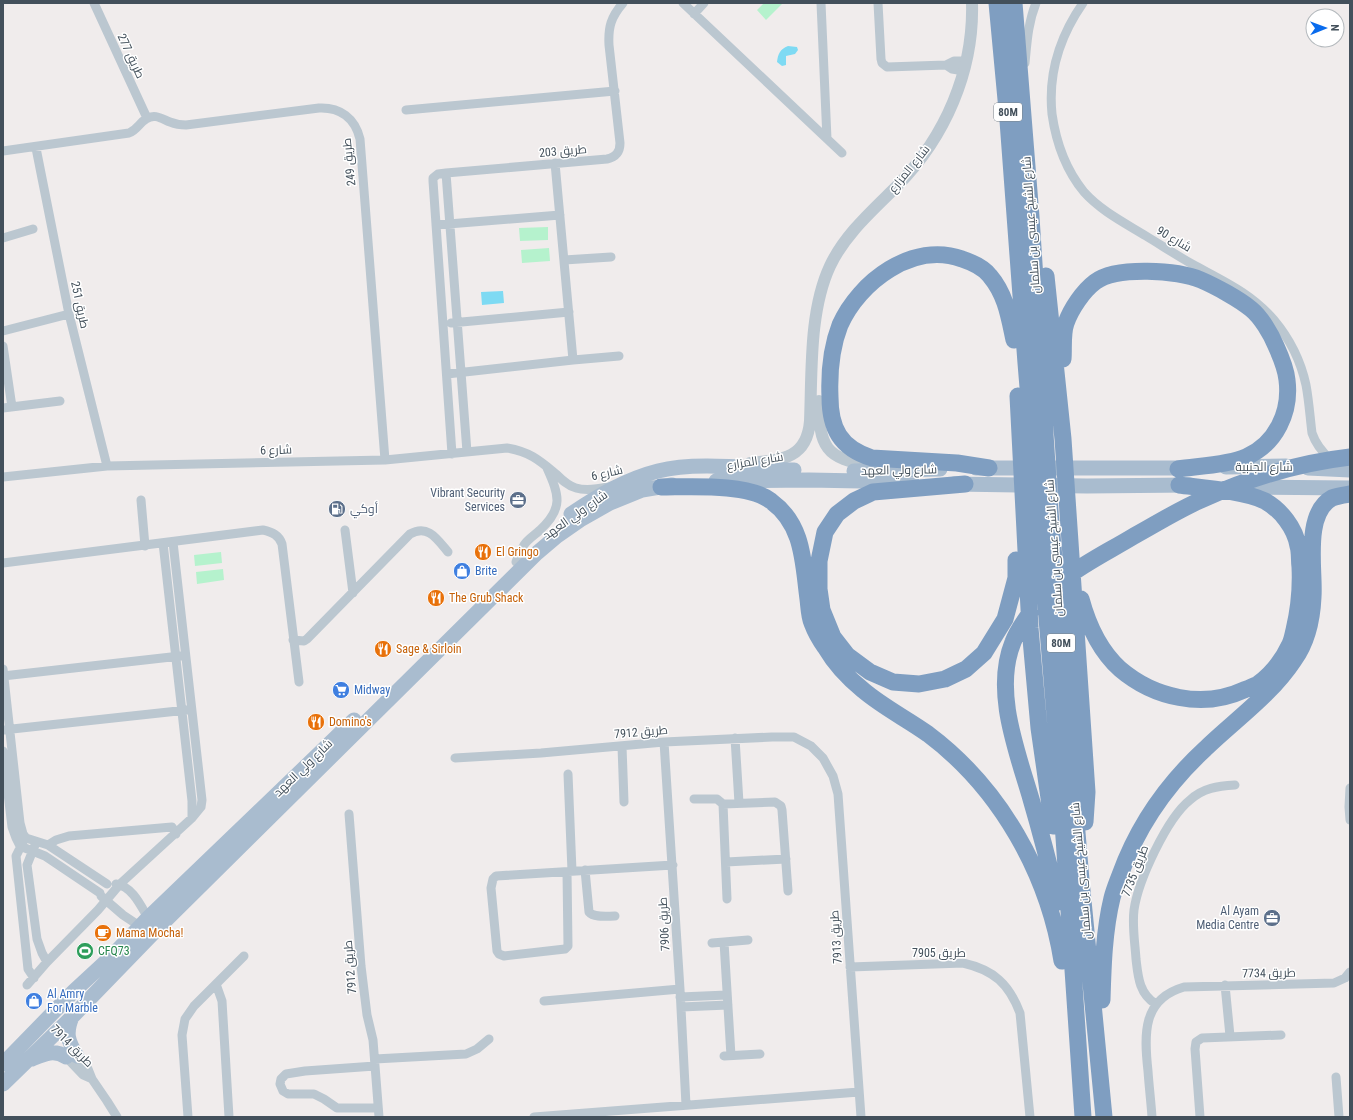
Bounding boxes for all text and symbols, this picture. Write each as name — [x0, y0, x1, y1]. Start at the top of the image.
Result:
north arrow — [1305, 8, 1345, 48]
text: N — [1328, 24, 1341, 32]
street label: طريق 277 — [115, 31, 148, 81]
road number: 80M — [994, 103, 1022, 121]
street label: طريق 249 — [340, 137, 358, 187]
street label: طريق 203 — [538, 142, 588, 160]
street label: شارع المزارع — [886, 142, 933, 196]
street label: شارع الشيخ عيسى بن سلمان — [1019, 156, 1044, 294]
street label: شارع 90 — [1154, 223, 1194, 256]
street label: طريق 251 — [68, 280, 92, 330]
street label: شارع 6 — [260, 442, 292, 459]
street label: شارع المزارع — [726, 450, 785, 473]
street label: شارع الجنبية — [1235, 460, 1293, 475]
street label: شارع ولي العهد — [861, 462, 937, 481]
street label: شارع 6 — [590, 463, 624, 484]
street label: شارع الشيخ عيسى بن سلمان — [1042, 479, 1067, 617]
place label: Vibrant Security Services — [430, 486, 505, 514]
street label: شارع ولي العهد — [540, 487, 612, 545]
office icon: Vibrant Security Services — [508, 490, 528, 510]
fuel station icon: أوكي — [327, 499, 347, 519]
place label: أوكي — [350, 501, 378, 519]
restaurant icon: El Gringo — [473, 542, 493, 562]
place label: El Gringo — [496, 545, 539, 559]
shop icon: Brite — [452, 561, 472, 581]
place label: Brite — [475, 564, 498, 578]
restaurant icon: The Grub Shack — [426, 588, 446, 608]
place label: The Grub Shack — [449, 591, 524, 605]
road number: 80M — [1047, 634, 1075, 652]
restaurant icon: Sage & Sirloin — [373, 639, 393, 659]
place label: Sage & Sirloin — [396, 642, 462, 656]
supermarket icon: Midway — [331, 680, 351, 700]
place label: Midway — [354, 683, 390, 697]
restaurant icon: Domino's — [306, 712, 326, 732]
place label: Domino's — [329, 715, 372, 729]
street label: طريق 7912 — [614, 723, 669, 741]
street label: شارع ولي العهد — [271, 737, 337, 802]
street label: شارع الشيخ عيسى بن سلمان — [1068, 802, 1095, 940]
street label: طريق 7735 — [1119, 843, 1151, 899]
street label: طريق 7906 — [656, 897, 672, 951]
place label: Al Ayam Media Centre — [1196, 904, 1259, 932]
office icon: Al Ayam Media Centre — [1262, 908, 1282, 928]
street label: طريق 7913 — [827, 910, 845, 964]
cafe icon: Mama Mocha! — [93, 923, 113, 943]
place label: Mama Mocha! — [116, 926, 184, 940]
street label: طريق 7912 — [341, 939, 359, 994]
sports icon: CFQ73 — [75, 941, 95, 961]
place label: CFQ73 — [98, 944, 130, 958]
street label: طريق 7905 — [912, 946, 966, 960]
street label: طريق 7734 — [1242, 966, 1296, 980]
place label: Al Amry For Marble — [47, 987, 98, 1015]
shop icon: Al Amry For Marble — [24, 991, 44, 1011]
street label: طريق 7914 — [48, 1022, 96, 1070]

